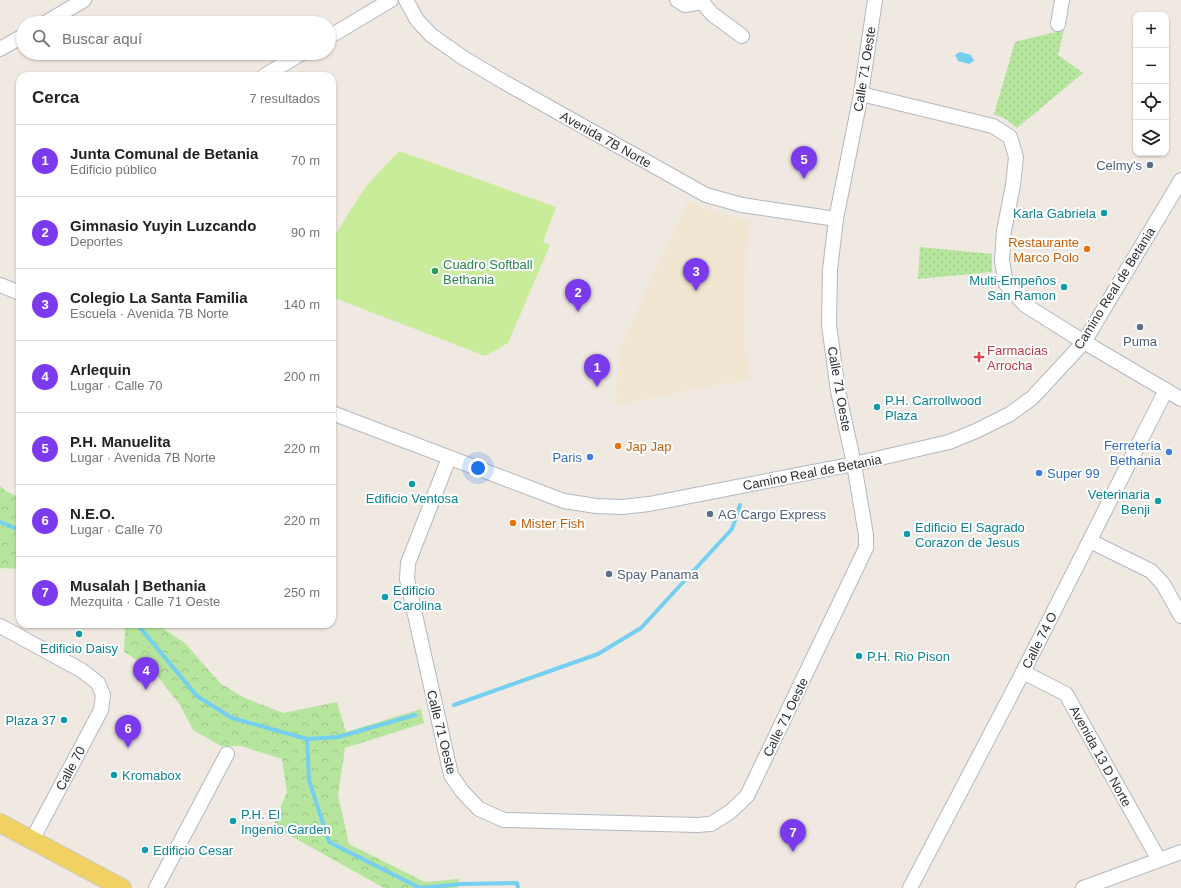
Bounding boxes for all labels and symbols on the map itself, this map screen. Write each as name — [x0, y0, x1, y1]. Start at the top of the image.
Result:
street label: Calle 71 Oeste — [850, 25, 879, 113]
street label: Avenida 7B Norte — [558, 108, 654, 171]
pin: 5 — [791, 146, 817, 179]
place label: Celmy's — [1096, 158, 1142, 173]
marker: Celmy's — [1145, 160, 1155, 170]
place label: Karla Gabriela — [1013, 206, 1097, 221]
marker: Karla Gabriela — [1099, 208, 1109, 218]
street label: Camino Real de Betania — [1071, 224, 1159, 352]
place label: Restaurante Marco Polo — [1008, 235, 1079, 265]
marker: Restaurante Marco Polo — [1082, 244, 1092, 254]
place label: Cuadro Softball Bethania — [443, 257, 533, 287]
pin: 3 — [683, 258, 709, 291]
marker: Cuadro Softball Bethania — [430, 266, 440, 276]
place label: Multi-Empeños San Ramon — [969, 273, 1056, 303]
pin: 2 — [565, 279, 591, 312]
marker: Multi-Empeños San Ramon — [1059, 282, 1069, 292]
marker: Puma — [1135, 322, 1145, 332]
place label: Puma — [1123, 334, 1158, 349]
place label: Farmacias Arrocha — [987, 343, 1048, 373]
street label: Calle 71 Oeste — [825, 345, 854, 433]
marker: Farmacias Arrocha — [974, 352, 984, 362]
pin: 1 — [584, 354, 610, 387]
place label: P.H. Carrollwood Plaza — [885, 393, 982, 423]
marker: P.H. Carrollwood Plaza — [872, 402, 882, 412]
place label: Ferretería Bethania — [1104, 438, 1162, 468]
place label: Jap Jap — [626, 439, 672, 454]
marker: Jap Jap — [613, 441, 623, 451]
marker: Ferretería Bethania — [1164, 447, 1174, 457]
place label: Paris — [552, 450, 582, 465]
marker: Paris — [585, 452, 595, 462]
street label: Camino Real de Betania — [741, 452, 883, 493]
your location — [468, 458, 488, 478]
place label: Super 99 — [1047, 466, 1100, 481]
marker: Super 99 — [1034, 468, 1044, 478]
marker: Edificio Ventosa — [407, 479, 417, 489]
place label: Veterinaria Benji — [1088, 487, 1151, 517]
place label: Edificio Ventosa — [366, 491, 459, 506]
marker: Veterinaria Benji — [1153, 496, 1163, 506]
place label: AG Cargo Express — [718, 507, 827, 522]
marker: AG Cargo Express — [705, 509, 715, 519]
place label: Mister Fish — [521, 516, 585, 531]
marker: Mister Fish — [508, 518, 518, 528]
place label: Edificio El Sagrado Corazon de Jesus — [915, 520, 1025, 550]
marker: Edificio El Sagrado Corazon de Jesus — [902, 529, 912, 539]
place label: Spay Panama — [617, 567, 699, 582]
marker: Spay Panama — [604, 569, 614, 579]
place label: Edificio Carolina — [393, 583, 442, 613]
marker: Edificio Carolina — [380, 592, 390, 602]
street label: Calle 74 O — [1019, 609, 1060, 671]
marker: Edificio Daisy — [74, 629, 84, 639]
place label: Edificio Daisy — [40, 641, 119, 656]
place label: P.H. Rio Pison — [867, 649, 950, 664]
marker: P.H. Rio Pison — [854, 651, 864, 661]
pin: 4 — [133, 657, 159, 690]
street label: Calle 71 Oeste — [760, 675, 811, 759]
street label: Calle 71 Oeste — [424, 689, 459, 776]
street label: Avenida 13 D Norte — [1067, 703, 1135, 809]
place label: Plaza 37 — [5, 713, 56, 728]
marker: Plaza 37 — [59, 715, 69, 725]
pin: 6 — [115, 715, 141, 748]
street label: Calle 70 — [53, 744, 88, 793]
place label: Kromabox — [122, 768, 182, 783]
marker: Kromabox — [109, 770, 119, 780]
place label: P.H. El Ingenio Garden — [241, 807, 331, 837]
marker: P.H. El Ingenio Garden — [228, 816, 238, 826]
pin: 7 — [780, 819, 806, 852]
place label: Edificio Cesar — [153, 843, 234, 858]
marker: Edificio Cesar — [140, 845, 150, 855]

